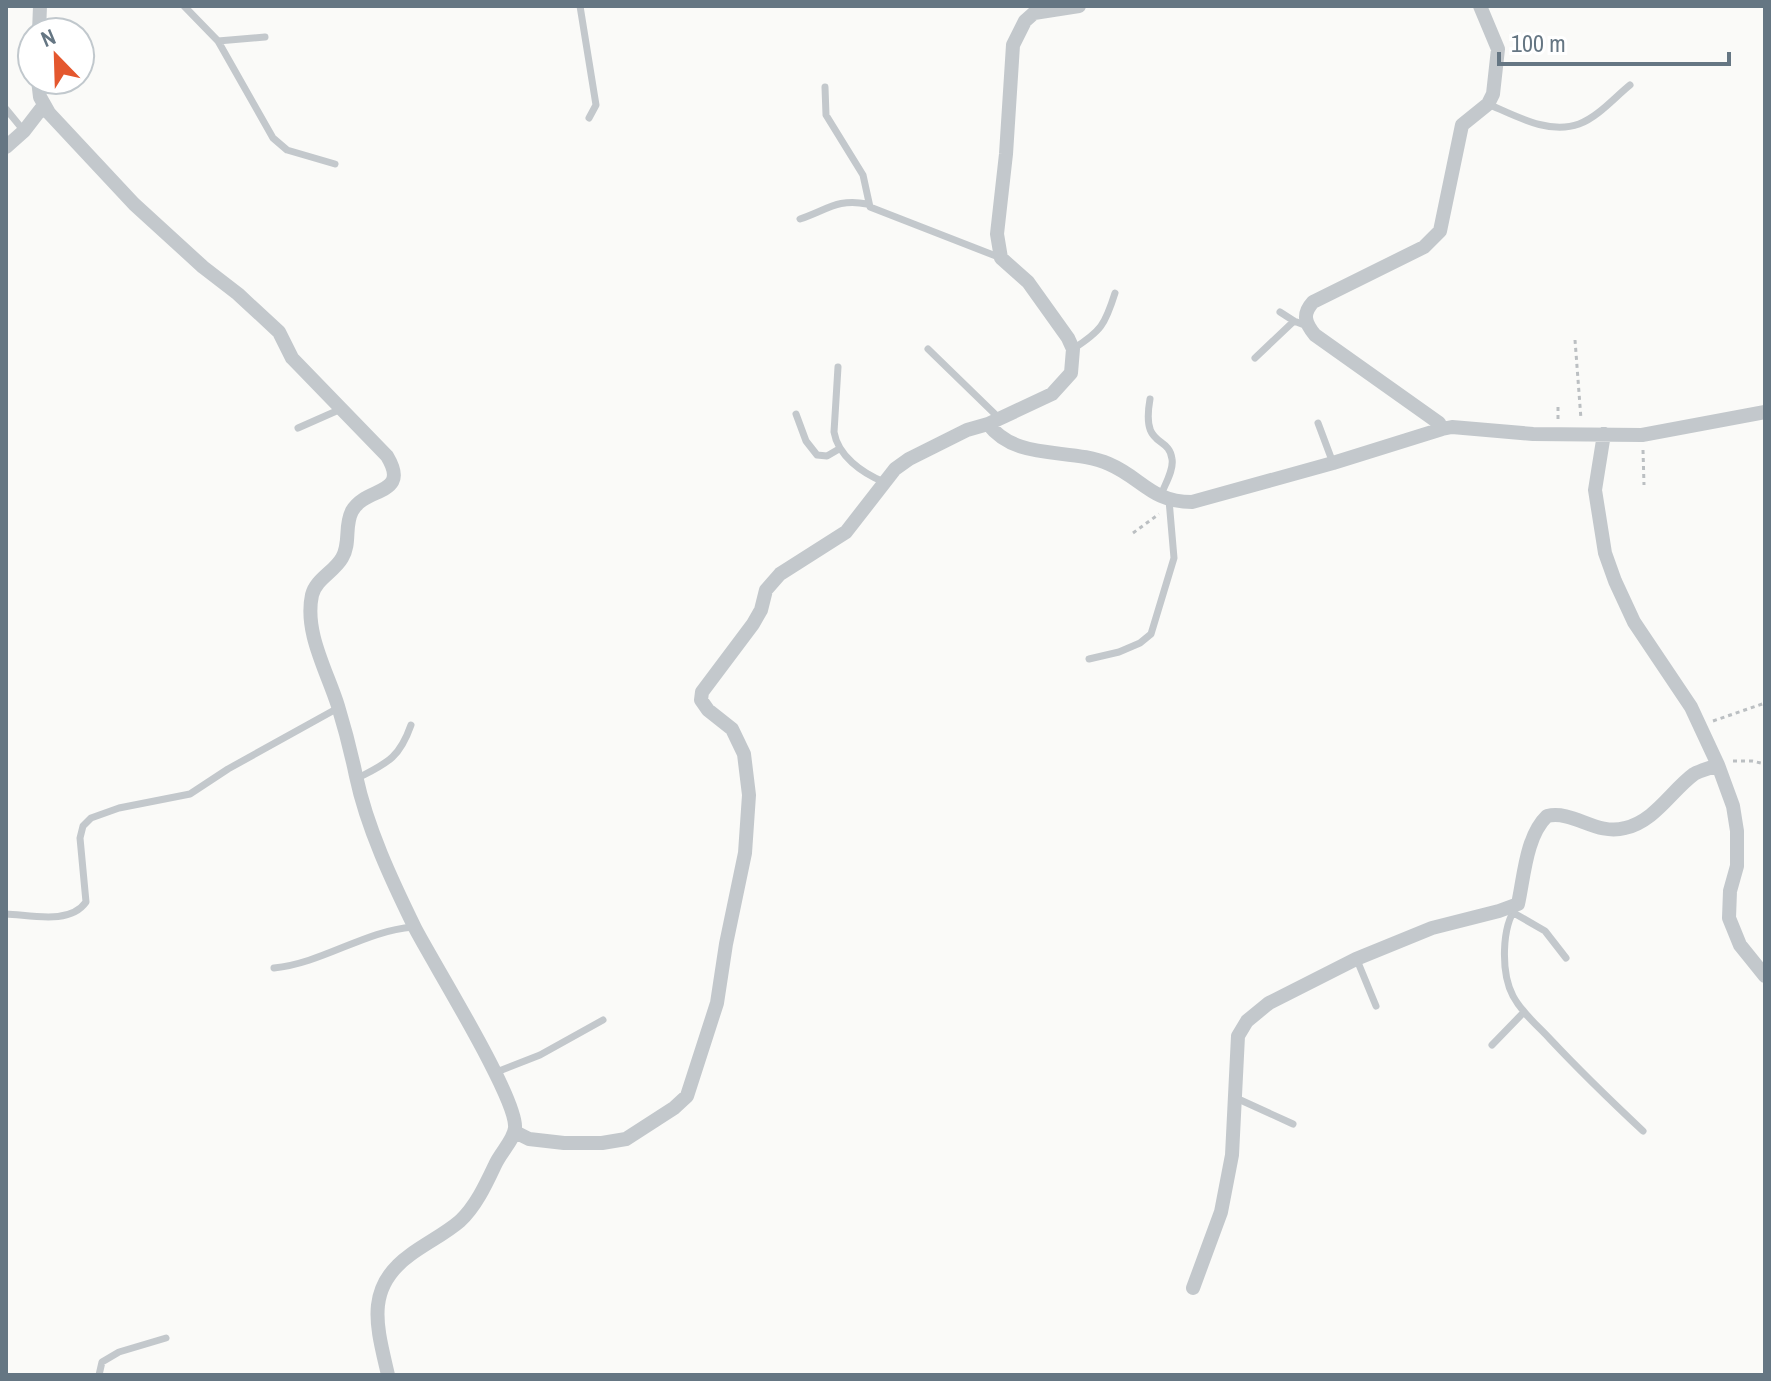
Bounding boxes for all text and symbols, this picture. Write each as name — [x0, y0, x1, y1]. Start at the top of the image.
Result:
north arrow — [16, 16, 96, 96]
scale bar — [1499, 16, 1729, 66]
text: N — [36, 21, 60, 54]
text: 100 m — [1511, 27, 1566, 59]

